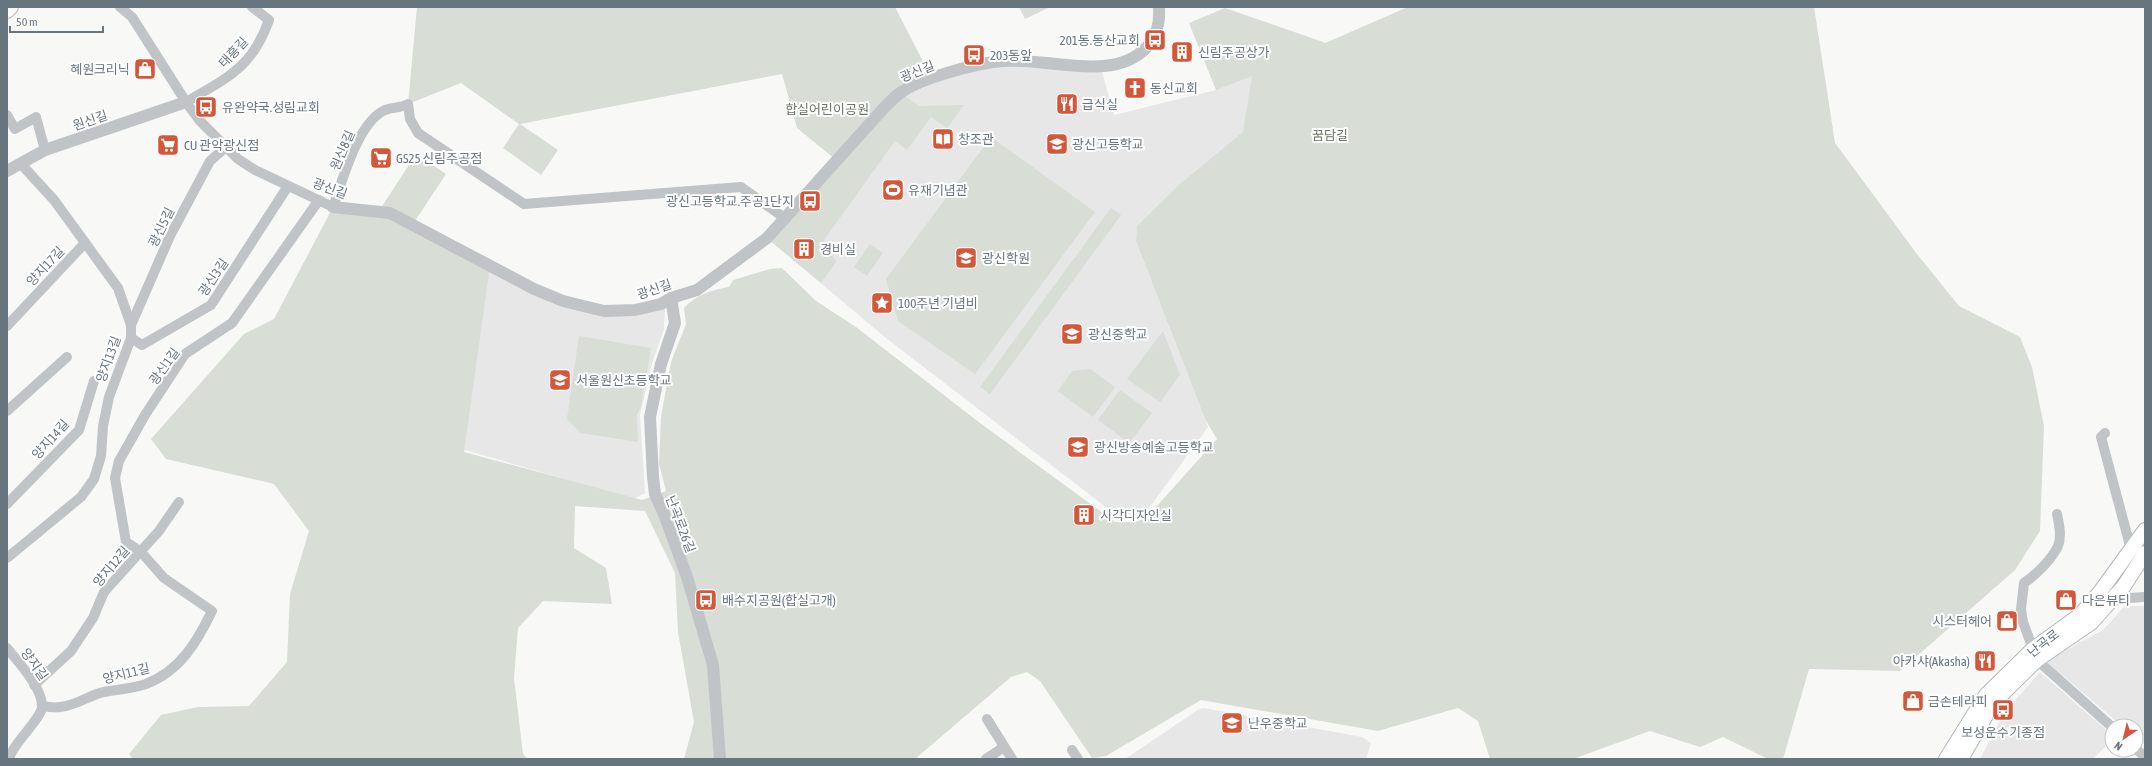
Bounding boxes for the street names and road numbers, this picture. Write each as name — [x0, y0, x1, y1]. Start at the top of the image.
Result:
street label: 태흥길 — [216, 34, 251, 71]
street label: 광신길 — [898, 58, 937, 85]
street label: 원신길 — [71, 108, 110, 133]
street label: 원신8길 — [327, 128, 358, 172]
street label: 광신길 — [310, 175, 349, 202]
street label: 광신5길 — [146, 205, 177, 249]
street label: 양지17길 — [23, 244, 67, 289]
street label: 광신3길 — [195, 256, 231, 299]
street label: 광신길 — [635, 277, 674, 302]
street label: 양지13길 — [93, 334, 124, 384]
street label: 광신1길 — [146, 345, 183, 388]
street label: 양지14길 — [29, 416, 72, 462]
street label: 난곡로26길 — [663, 493, 698, 555]
street label: 양지12길 — [90, 543, 133, 590]
street label: 난곡로 — [2025, 626, 2062, 660]
street label: 양지길 — [18, 645, 51, 683]
street label: 양지11길 — [101, 660, 151, 687]

